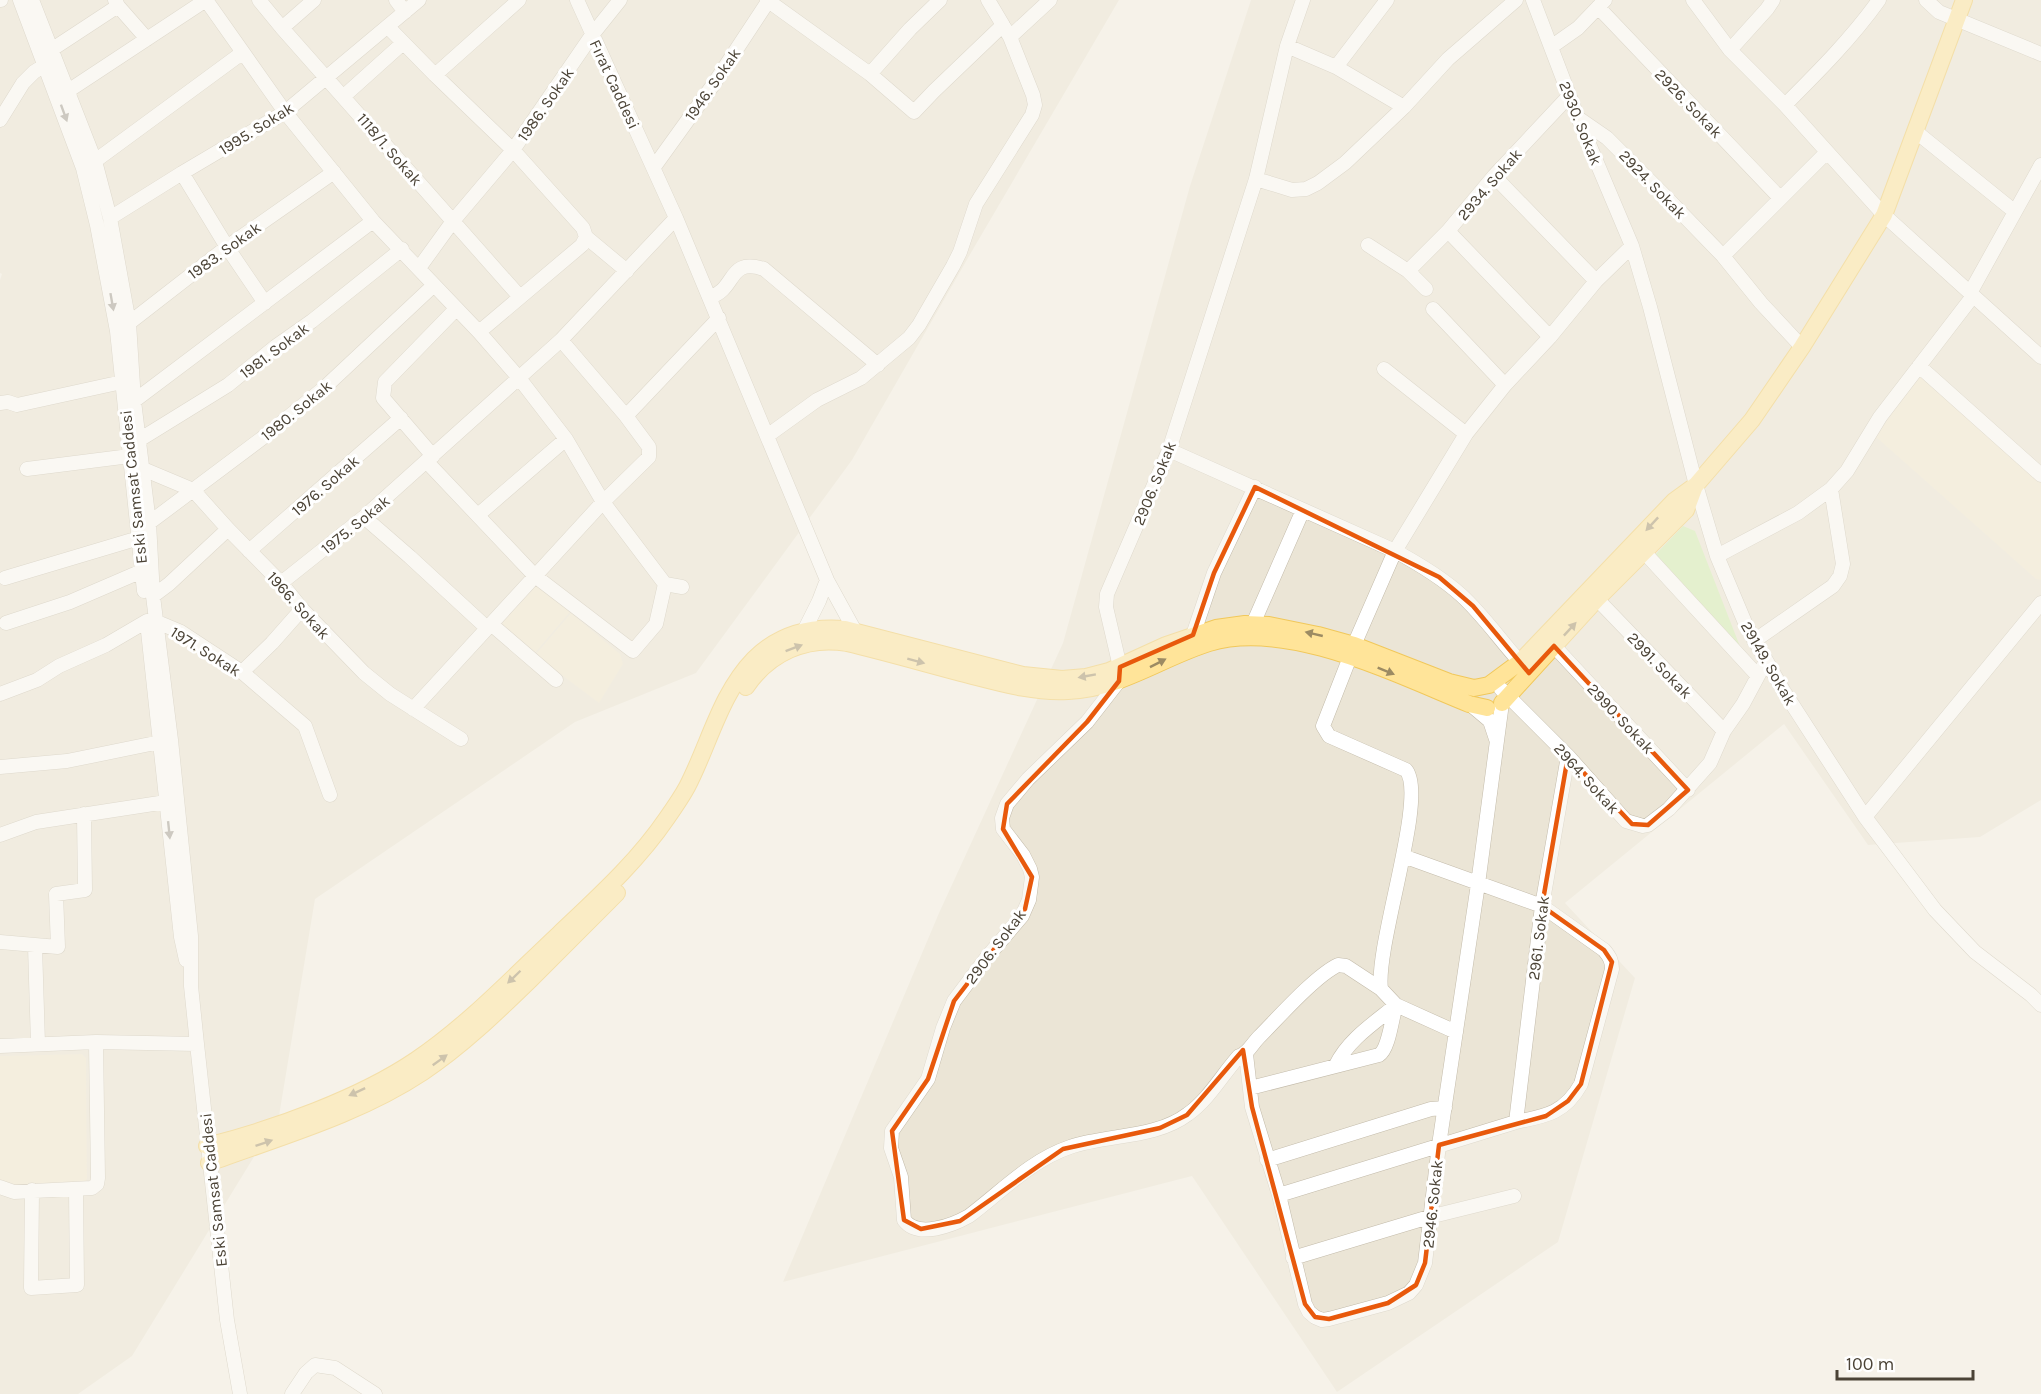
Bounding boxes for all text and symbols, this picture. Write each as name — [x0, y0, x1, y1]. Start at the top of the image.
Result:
street label: Fırat Caddesi — [586, 36, 644, 132]
street label: 1946. Sokak — [680, 44, 744, 124]
street label: 1986. Sokak — [513, 64, 578, 145]
street label: 2926. Sokak — [1651, 65, 1726, 142]
street label: 2930. Sokak — [1555, 78, 1606, 168]
street label: 1995. Sokak — [215, 98, 297, 159]
one-way arrow — [59, 105, 69, 123]
street label: 1118/1. Sokak — [353, 109, 426, 189]
street label: 2934. Sokak — [1453, 145, 1526, 224]
street label: 2924. Sokak — [1615, 146, 1690, 223]
street label: 1983. Sokak — [184, 218, 265, 283]
one-way arrow — [108, 293, 117, 312]
street label: 1981. Sokak — [236, 318, 313, 383]
street label: 1980. Sokak — [257, 376, 336, 445]
street label: Eski Samsat Caddesi — [116, 409, 151, 565]
street label: 2906. Sokak — [1129, 438, 1180, 528]
street label: 1976. Sokak — [288, 451, 363, 520]
street label: 1975. Sokak — [317, 491, 394, 558]
one-way arrow — [1646, 516, 1659, 531]
street label: 1966. Sokak — [263, 567, 334, 643]
street label: 29149. Sokak — [1737, 618, 1800, 709]
one-way arrow — [1563, 621, 1577, 636]
street label: 1971. Sokak — [167, 622, 244, 680]
street label: 2991. Sokak — [1623, 628, 1696, 703]
one-way arrow — [1304, 629, 1323, 638]
one-way arrow — [785, 643, 803, 652]
one-way arrow — [907, 656, 926, 666]
one-way arrow — [1150, 658, 1167, 668]
one-way arrow — [1377, 667, 1395, 676]
one-way arrow — [1077, 672, 1096, 681]
street label: 2990. Sokak — [1583, 679, 1658, 757]
street label: 2964. Sokak — [1550, 739, 1623, 818]
one-way arrow — [164, 820, 173, 839]
street label: 2961. Sokak — [1524, 895, 1553, 981]
street label: 2906. Sokak — [961, 905, 1030, 988]
one-way arrow — [507, 970, 521, 984]
one-way arrow — [431, 1054, 447, 1066]
one-way arrow — [349, 1088, 366, 1097]
street label: Eski Samsat Caddesi — [196, 1112, 231, 1268]
one-way arrow — [255, 1138, 273, 1147]
street label: 2946. Sokak — [1418, 1159, 1447, 1249]
scale bar — [1837, 1343, 1974, 1381]
text: 100 m — [1846, 1353, 1894, 1375]

